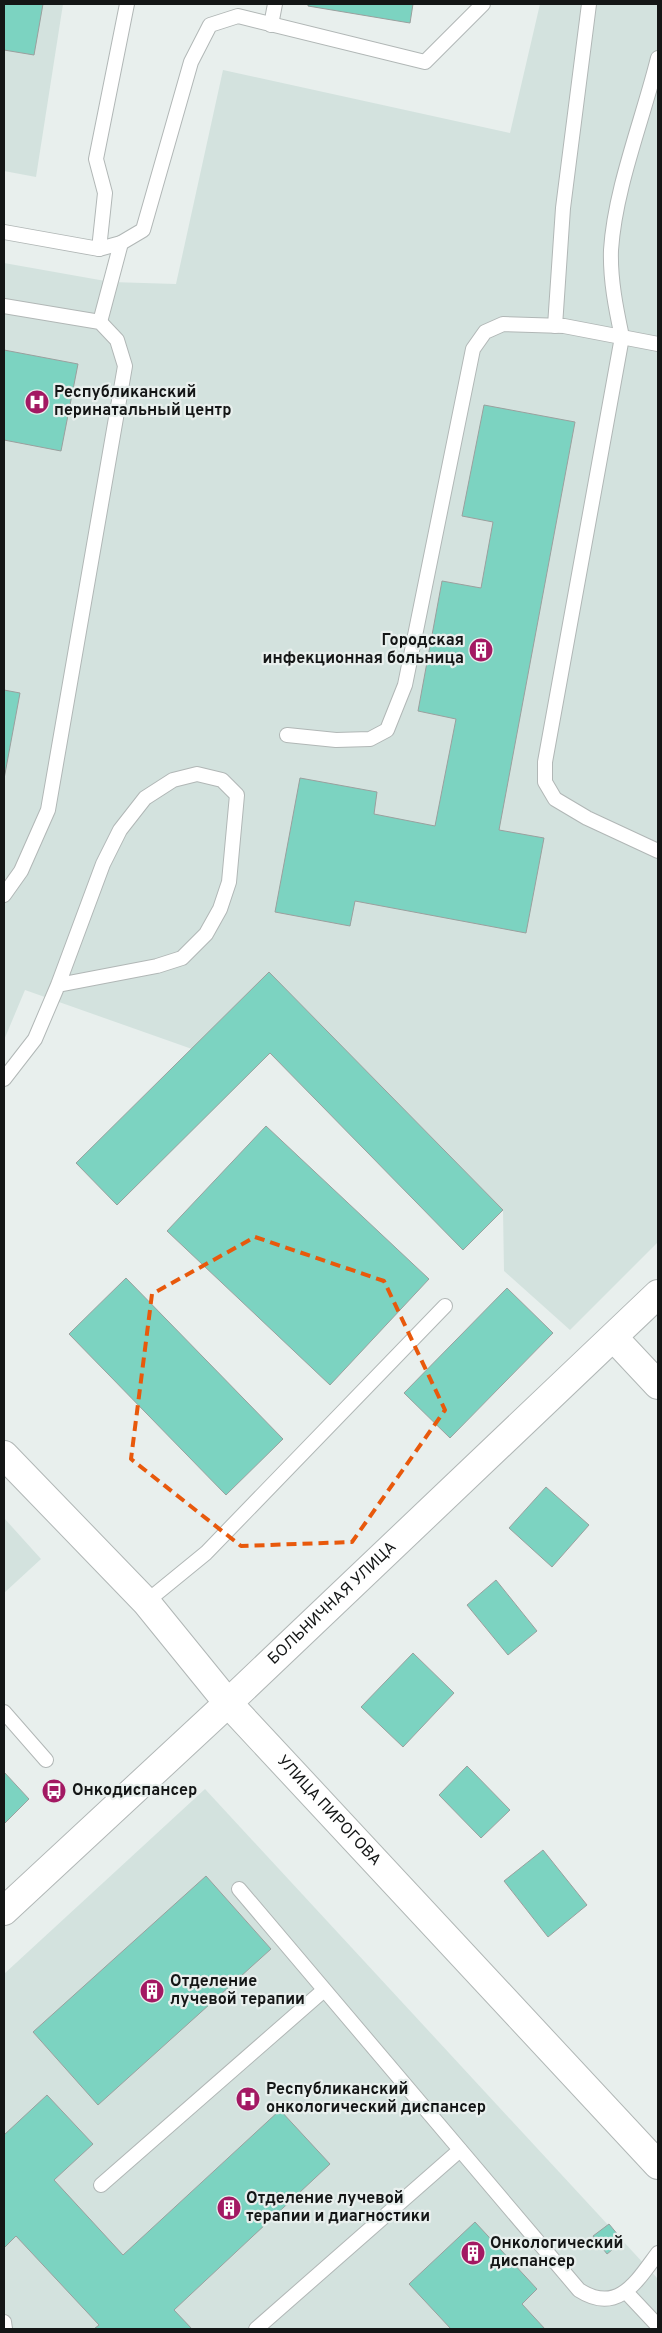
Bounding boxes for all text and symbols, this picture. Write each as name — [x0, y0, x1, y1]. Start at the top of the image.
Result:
place label: Республиканский перинатальный центр — [54, 383, 231, 421]
hospital icon: Республиканский перинатальный центр — [24, 389, 50, 415]
place label: Городская инфекционная больница — [263, 631, 464, 669]
building icon: Городская инфекционная больница — [468, 637, 494, 663]
street label: БОЛЬНИЧНАЯ УЛИЦА — [264, 1538, 401, 1669]
street label: УЛИЦА ПИРОГОВА — [272, 1752, 385, 1871]
bus stop icon: Онкодиспансер — [41, 1778, 67, 1804]
place label: Онкодиспансер — [72, 1781, 197, 1801]
place label: Отделение лучевой терапии — [170, 1972, 305, 2010]
building icon: Отделение лучевой терапии — [139, 1978, 165, 2004]
place label: Республиканский онкологический диспансер — [266, 2080, 486, 2118]
hospital icon: Республиканский онкологический диспансер — [235, 2086, 261, 2112]
place label: Отделение лучевой терапии и диагностики — [246, 2189, 430, 2227]
building icon: Отделение лучевой терапии и диагностики — [216, 2195, 242, 2221]
place label: Онкологический диспансер — [490, 2234, 623, 2272]
building icon: Онкологический диспансер — [460, 2240, 486, 2266]

